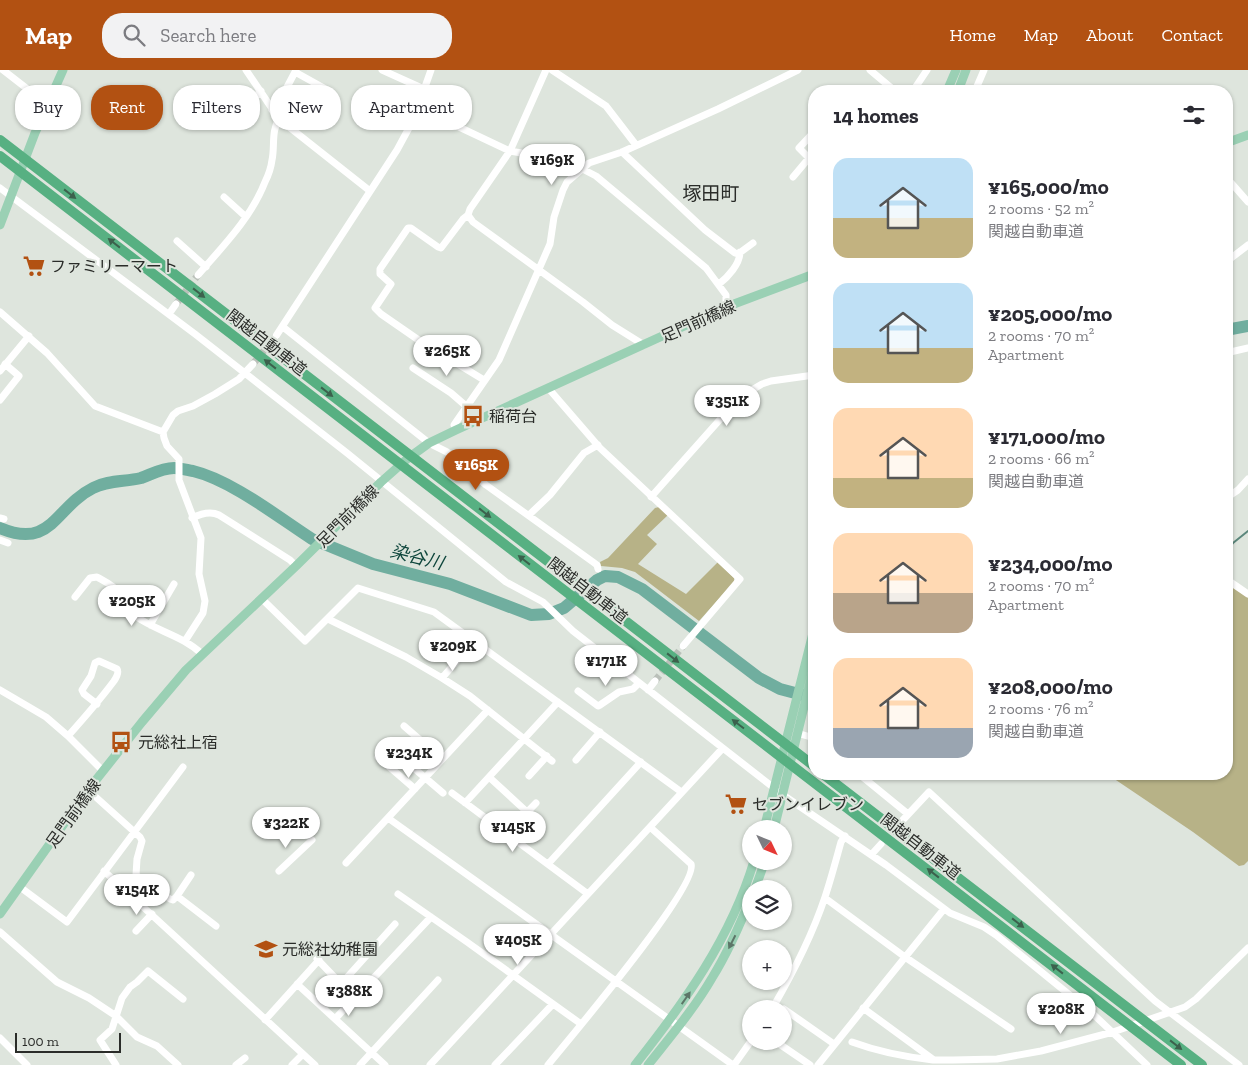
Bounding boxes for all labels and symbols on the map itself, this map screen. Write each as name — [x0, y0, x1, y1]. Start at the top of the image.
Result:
pin: ¥169K — [517, 144, 587, 186]
district label: 塚田町 — [682, 182, 740, 205]
one-way arrow — [63, 188, 76, 199]
one-way arrow — [108, 238, 121, 249]
supermarket icon: ファミリーマート — [21, 253, 47, 279]
place label: ファミリーマート — [50, 257, 178, 276]
one-way arrow — [192, 287, 205, 298]
street label: 足門前橋線 — [658, 297, 739, 346]
street label: 関越自動車道 — [223, 305, 310, 379]
pin: ¥265K — [412, 334, 482, 377]
one-way arrow — [263, 359, 277, 369]
pin: ¥351K — [692, 384, 762, 427]
one-way arrow — [321, 386, 334, 397]
bus stop icon: 稲荷台 — [460, 403, 486, 429]
place label: 稲荷台 — [489, 407, 537, 426]
pin: ¥165K — [441, 448, 511, 491]
street label: 足門前橋線 — [312, 481, 382, 551]
one-way arrow — [478, 508, 491, 519]
water label: 染谷川 — [388, 540, 448, 575]
street label: 関越自動車道 — [544, 553, 631, 627]
one-way arrow — [518, 554, 531, 565]
pin: ¥205K — [97, 584, 167, 627]
pin: ¥209K — [418, 630, 488, 672]
pin: ¥171K — [571, 644, 641, 687]
one-way arrow — [666, 652, 679, 663]
one-way arrow — [732, 719, 745, 730]
bus stop icon: 元総社上宿 — [108, 729, 134, 755]
place label: 元総社上宿 — [138, 733, 218, 752]
pin: ¥234K — [374, 736, 444, 779]
street label: 足門前橋線 — [42, 775, 105, 851]
supermarket icon: セブンイレブン — [723, 791, 749, 817]
place label: セブンイレブン — [752, 795, 864, 814]
pin: ¥322K — [251, 806, 321, 849]
street label: 関越自動車道 — [877, 809, 964, 883]
pin: ¥145K — [478, 810, 548, 853]
north arrow — [742, 820, 792, 870]
one-way arrow — [927, 868, 940, 879]
pin: ¥154K — [102, 874, 172, 916]
one-way arrow — [1011, 918, 1024, 929]
pin: ¥405K — [483, 924, 553, 966]
one-way arrow — [728, 935, 736, 949]
school or university icon: 元総社幼稚園 — [253, 936, 279, 962]
place label: 元総社幼稚園 — [282, 940, 378, 959]
one-way arrow — [1050, 964, 1064, 974]
pin: ¥388K — [314, 974, 384, 1017]
one-way arrow — [681, 991, 691, 1005]
pin: ¥208K — [1026, 992, 1096, 1035]
scale bar — [15, 1030, 121, 1053]
one-way arrow — [1169, 1040, 1183, 1050]

